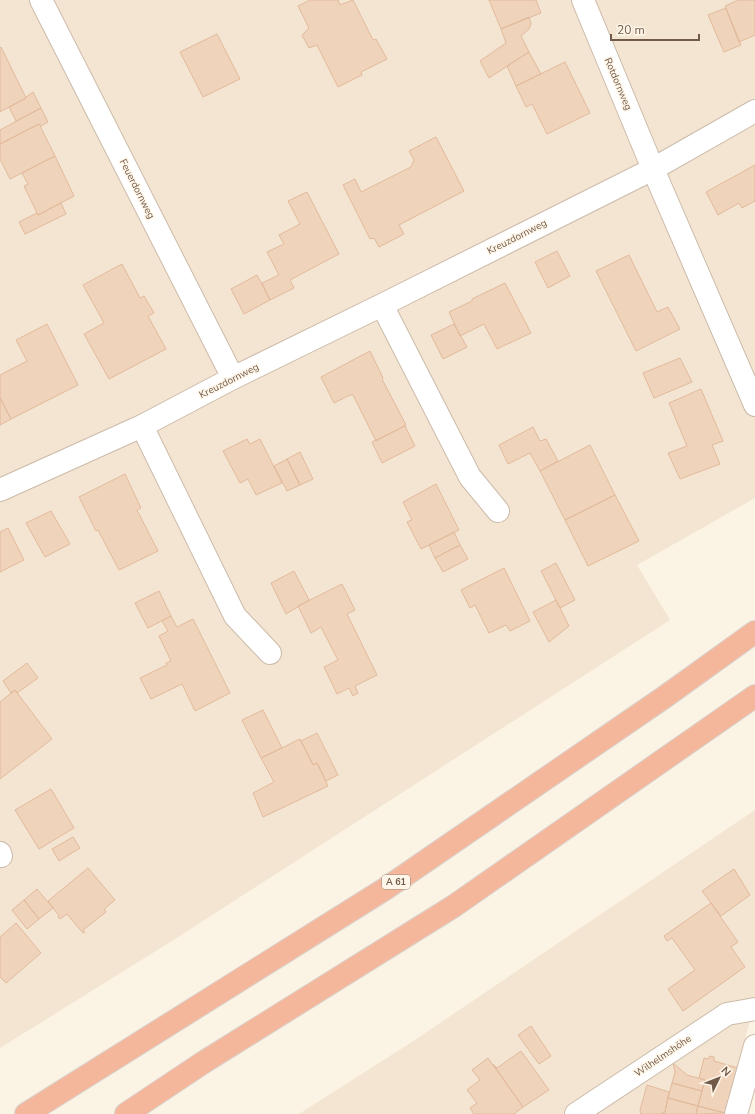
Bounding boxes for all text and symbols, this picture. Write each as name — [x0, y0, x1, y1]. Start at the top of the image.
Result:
scale bar — [611, 16, 699, 42]
text: 20 m — [617, 22, 645, 38]
street label: Rotdornweg — [601, 56, 635, 112]
street label: Feuerdornweg — [116, 157, 158, 221]
street label: Kreuzdornweg — [485, 216, 549, 258]
street label: Kreuzdornweg — [197, 360, 261, 402]
road number: A 61 — [382, 875, 410, 889]
street label: Wilhelmshöhe — [632, 1032, 694, 1080]
north arrow — [699, 1058, 739, 1098]
text: N — [718, 1063, 734, 1080]

